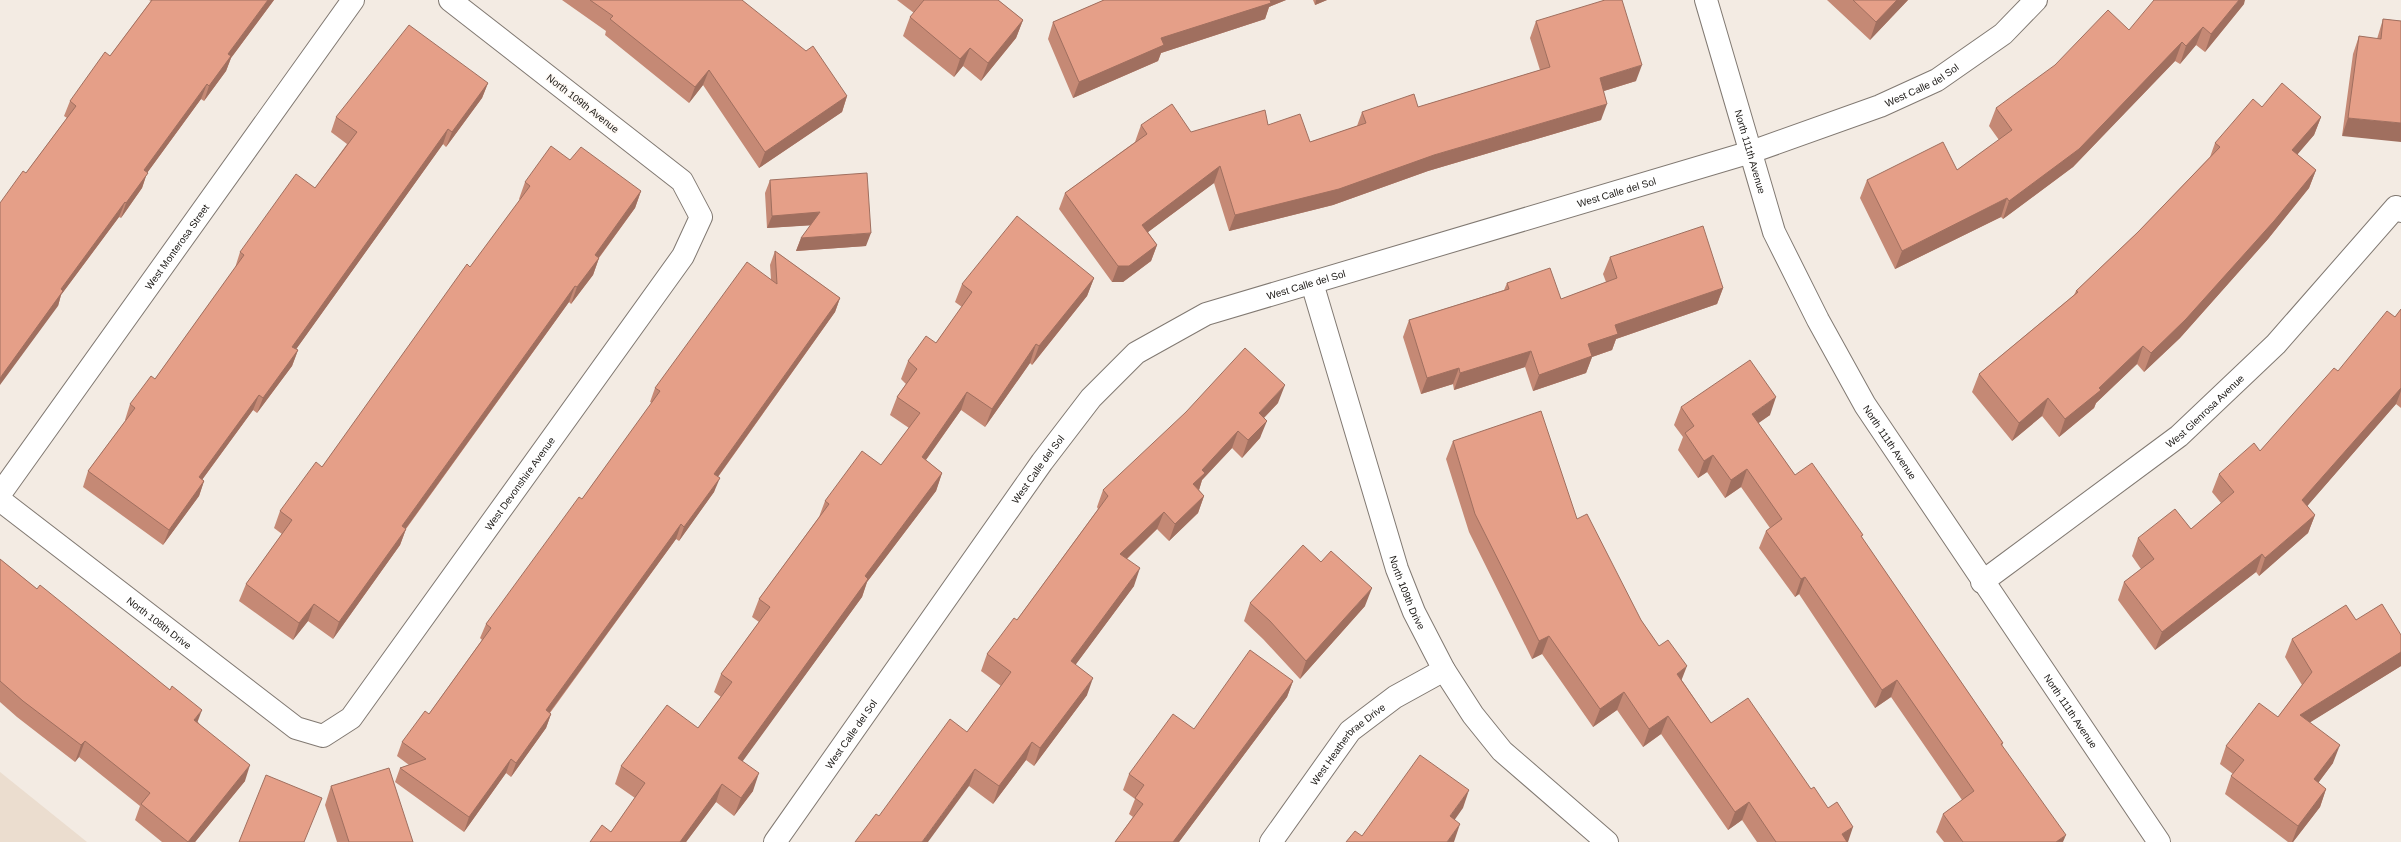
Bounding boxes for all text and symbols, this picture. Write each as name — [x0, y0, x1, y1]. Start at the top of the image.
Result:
street label: West Calle del Sol — [1883, 62, 1961, 109]
street label: North 109th Avenue — [545, 72, 621, 135]
street label: North 111th Avenue — [1732, 109, 1768, 195]
street label: West Calle del Sol — [1576, 176, 1657, 209]
street label: West Monterosa Street — [143, 202, 211, 292]
street label: West Calle del Sol — [1265, 268, 1347, 302]
street label: West Glenrosa Avenue — [2164, 372, 2246, 450]
street label: North 111th Avenue — [1861, 403, 1919, 482]
street label: West Calle del Sol — [1010, 433, 1066, 506]
street label: West Devonshire Avenue — [483, 435, 557, 532]
street label: North 109th Drive — [1387, 555, 1427, 632]
street label: North 108th Drive — [124, 595, 194, 652]
street label: North 111th Avenue — [2042, 672, 2099, 751]
street label: West Calle del Sol — [823, 698, 879, 771]
street label: West Heatherbrae Drive — [1308, 701, 1388, 787]

